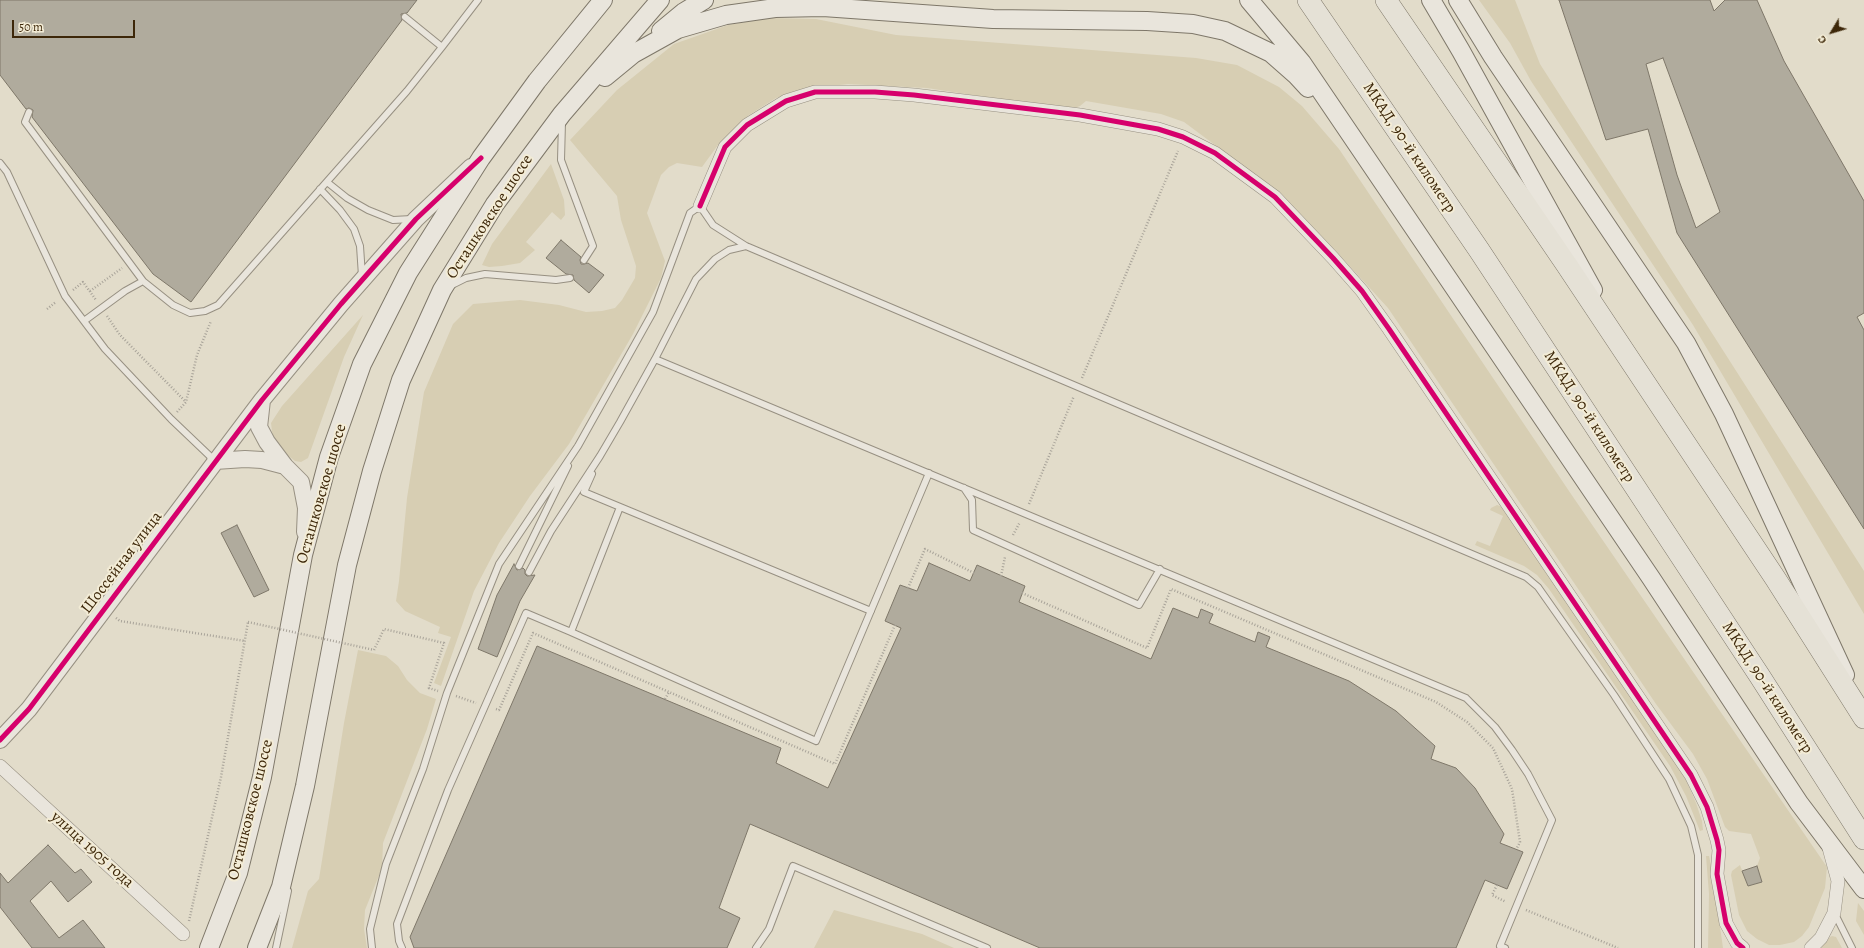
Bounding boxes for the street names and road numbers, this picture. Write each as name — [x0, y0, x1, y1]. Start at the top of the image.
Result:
street label: МКАД, 90-й километр — [1358, 79, 1460, 217]
street label: Осташковское шоссе — [443, 151, 537, 283]
street label: МКАД, 90-й километр — [1539, 348, 1639, 486]
street label: Осташковское шоссе — [293, 422, 351, 566]
street label: Шоссейная улица — [77, 508, 167, 618]
street label: МКАД, 90-й километр — [1717, 619, 1817, 757]
street label: Осташковское шоссе — [224, 738, 278, 882]
street label: улица 1905 года — [46, 808, 138, 892]

